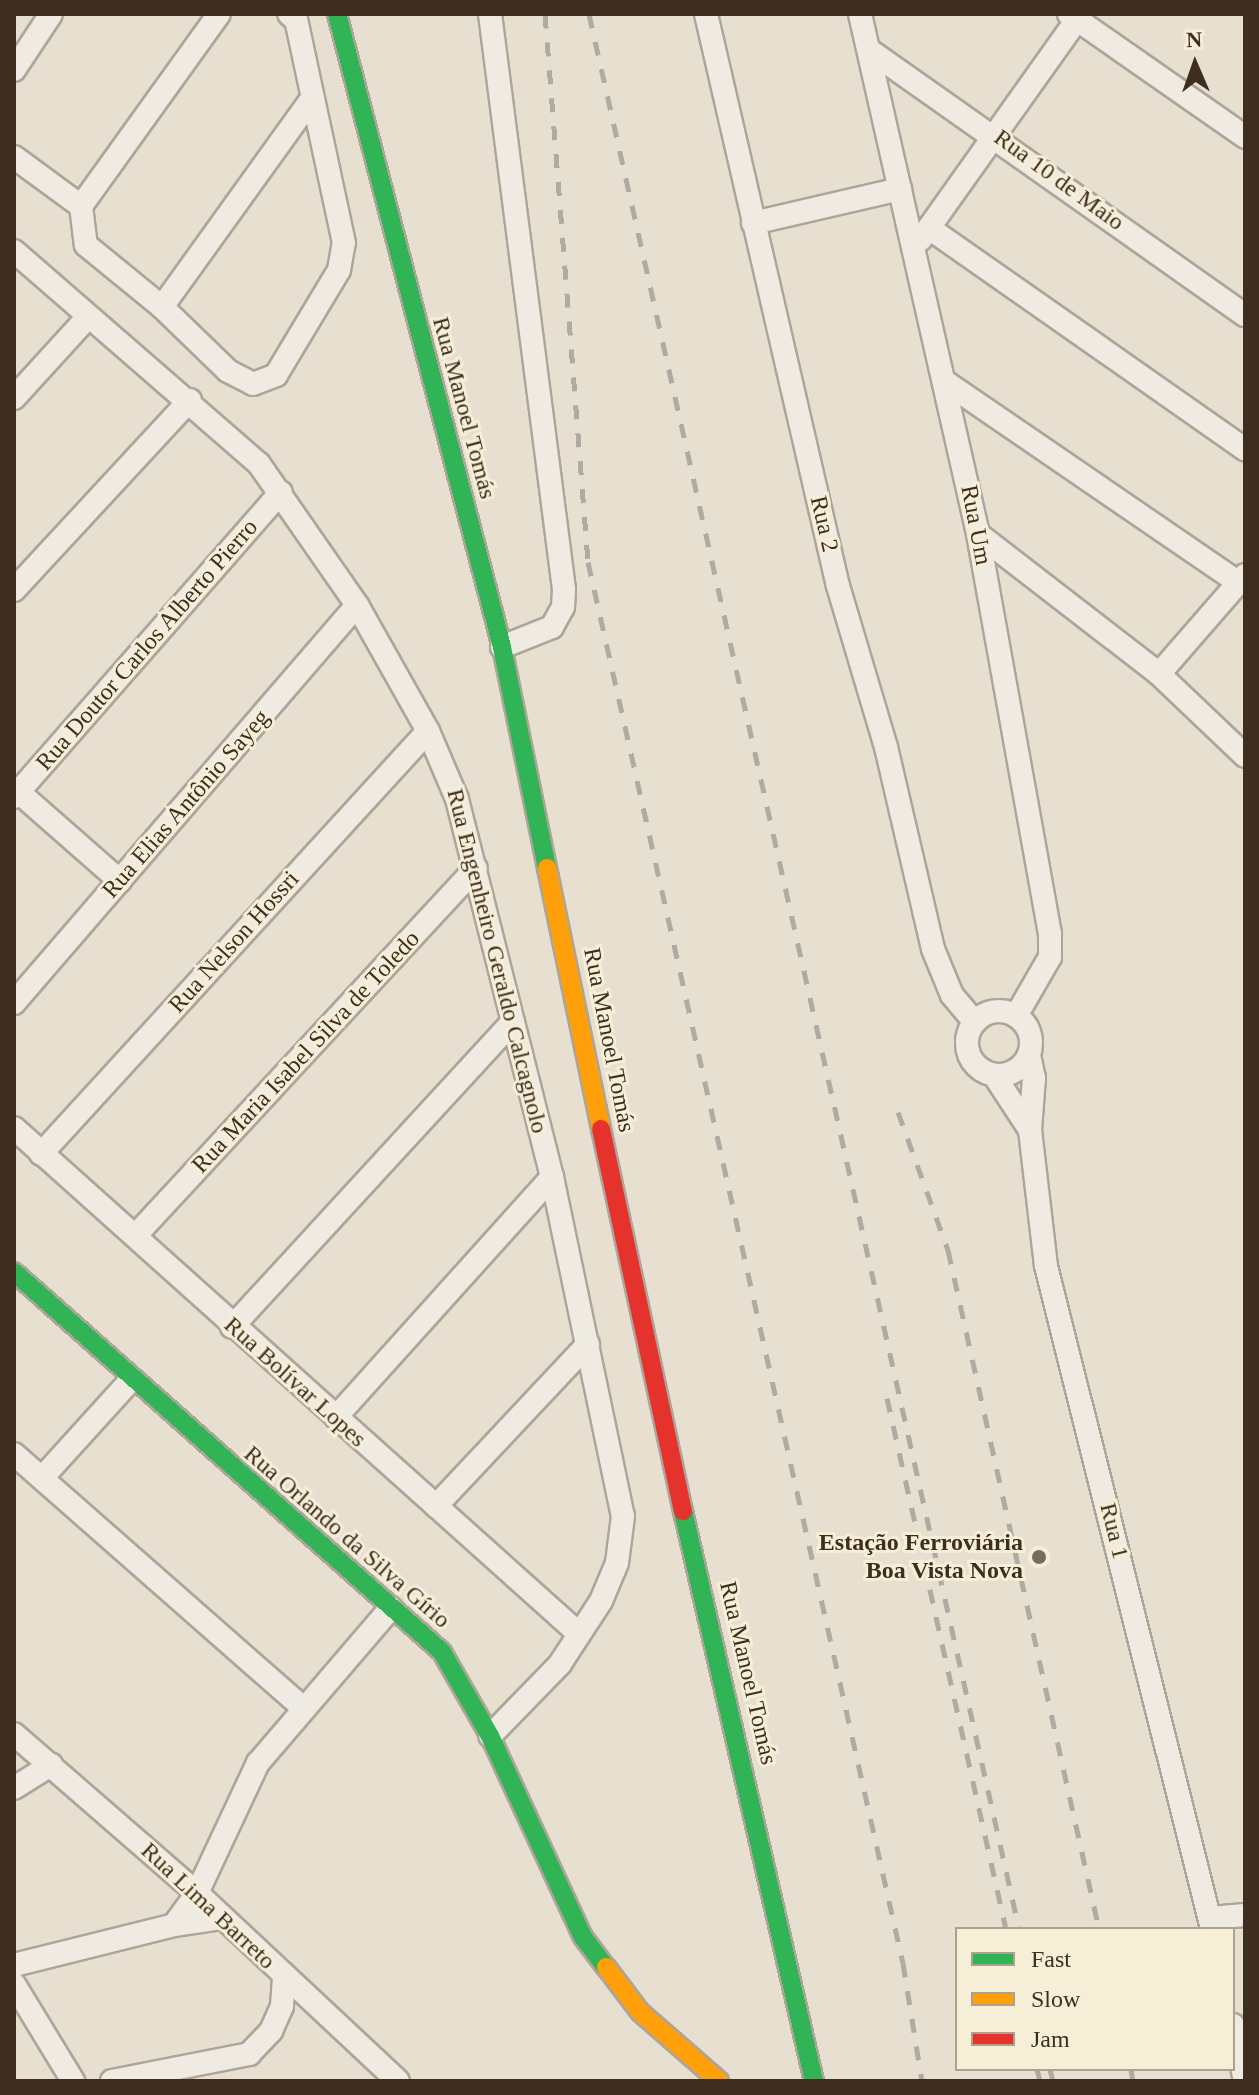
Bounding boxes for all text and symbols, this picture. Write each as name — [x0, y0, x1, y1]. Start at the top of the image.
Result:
north arrow — [1155, 24, 1235, 104]
text: N — [1186, 27, 1203, 52]
street label: Rua 10 de Maio — [988, 123, 1130, 237]
street label: Rua Manoel Tomás — [426, 314, 502, 502]
street label: Rua Um — [954, 483, 998, 567]
street label: Rua 2 — [804, 493, 844, 555]
street label: Rua Doutor Carlos Alberto Pierro — [29, 513, 265, 777]
street label: Rua Elias Antônio Sayeg — [96, 703, 276, 905]
street label: Rua Engenheiro Geraldo Calcagnolo — [440, 786, 554, 1136]
street label: Rua Nelson Hossri — [163, 865, 305, 1019]
street label: Rua Maria Isabel Silva de Toledo — [186, 925, 426, 1179]
street label: Rua Manoel Tomás — [577, 945, 641, 1135]
street label: Rua Bolívar Lopes — [218, 1311, 372, 1453]
street label: Rua Orlando da Silva Gírio — [238, 1440, 456, 1634]
street label: Rua 1 — [1093, 1500, 1135, 1562]
place label: Estação Ferroviária Boa Vista Nova — [819, 1529, 1023, 1585]
marker: Estação Ferroviária Boa Vista Nova — [1030, 1548, 1048, 1566]
street label: Rua Manoel Tomás — [713, 1578, 783, 1768]
street label: Rua Lima Barreto — [135, 1836, 281, 1976]
legend — [955, 1927, 1235, 2071]
text: Fast — [1031, 1946, 1071, 1972]
text: Slow — [1031, 1986, 1080, 2012]
text: Jam — [1031, 2026, 1070, 2052]

